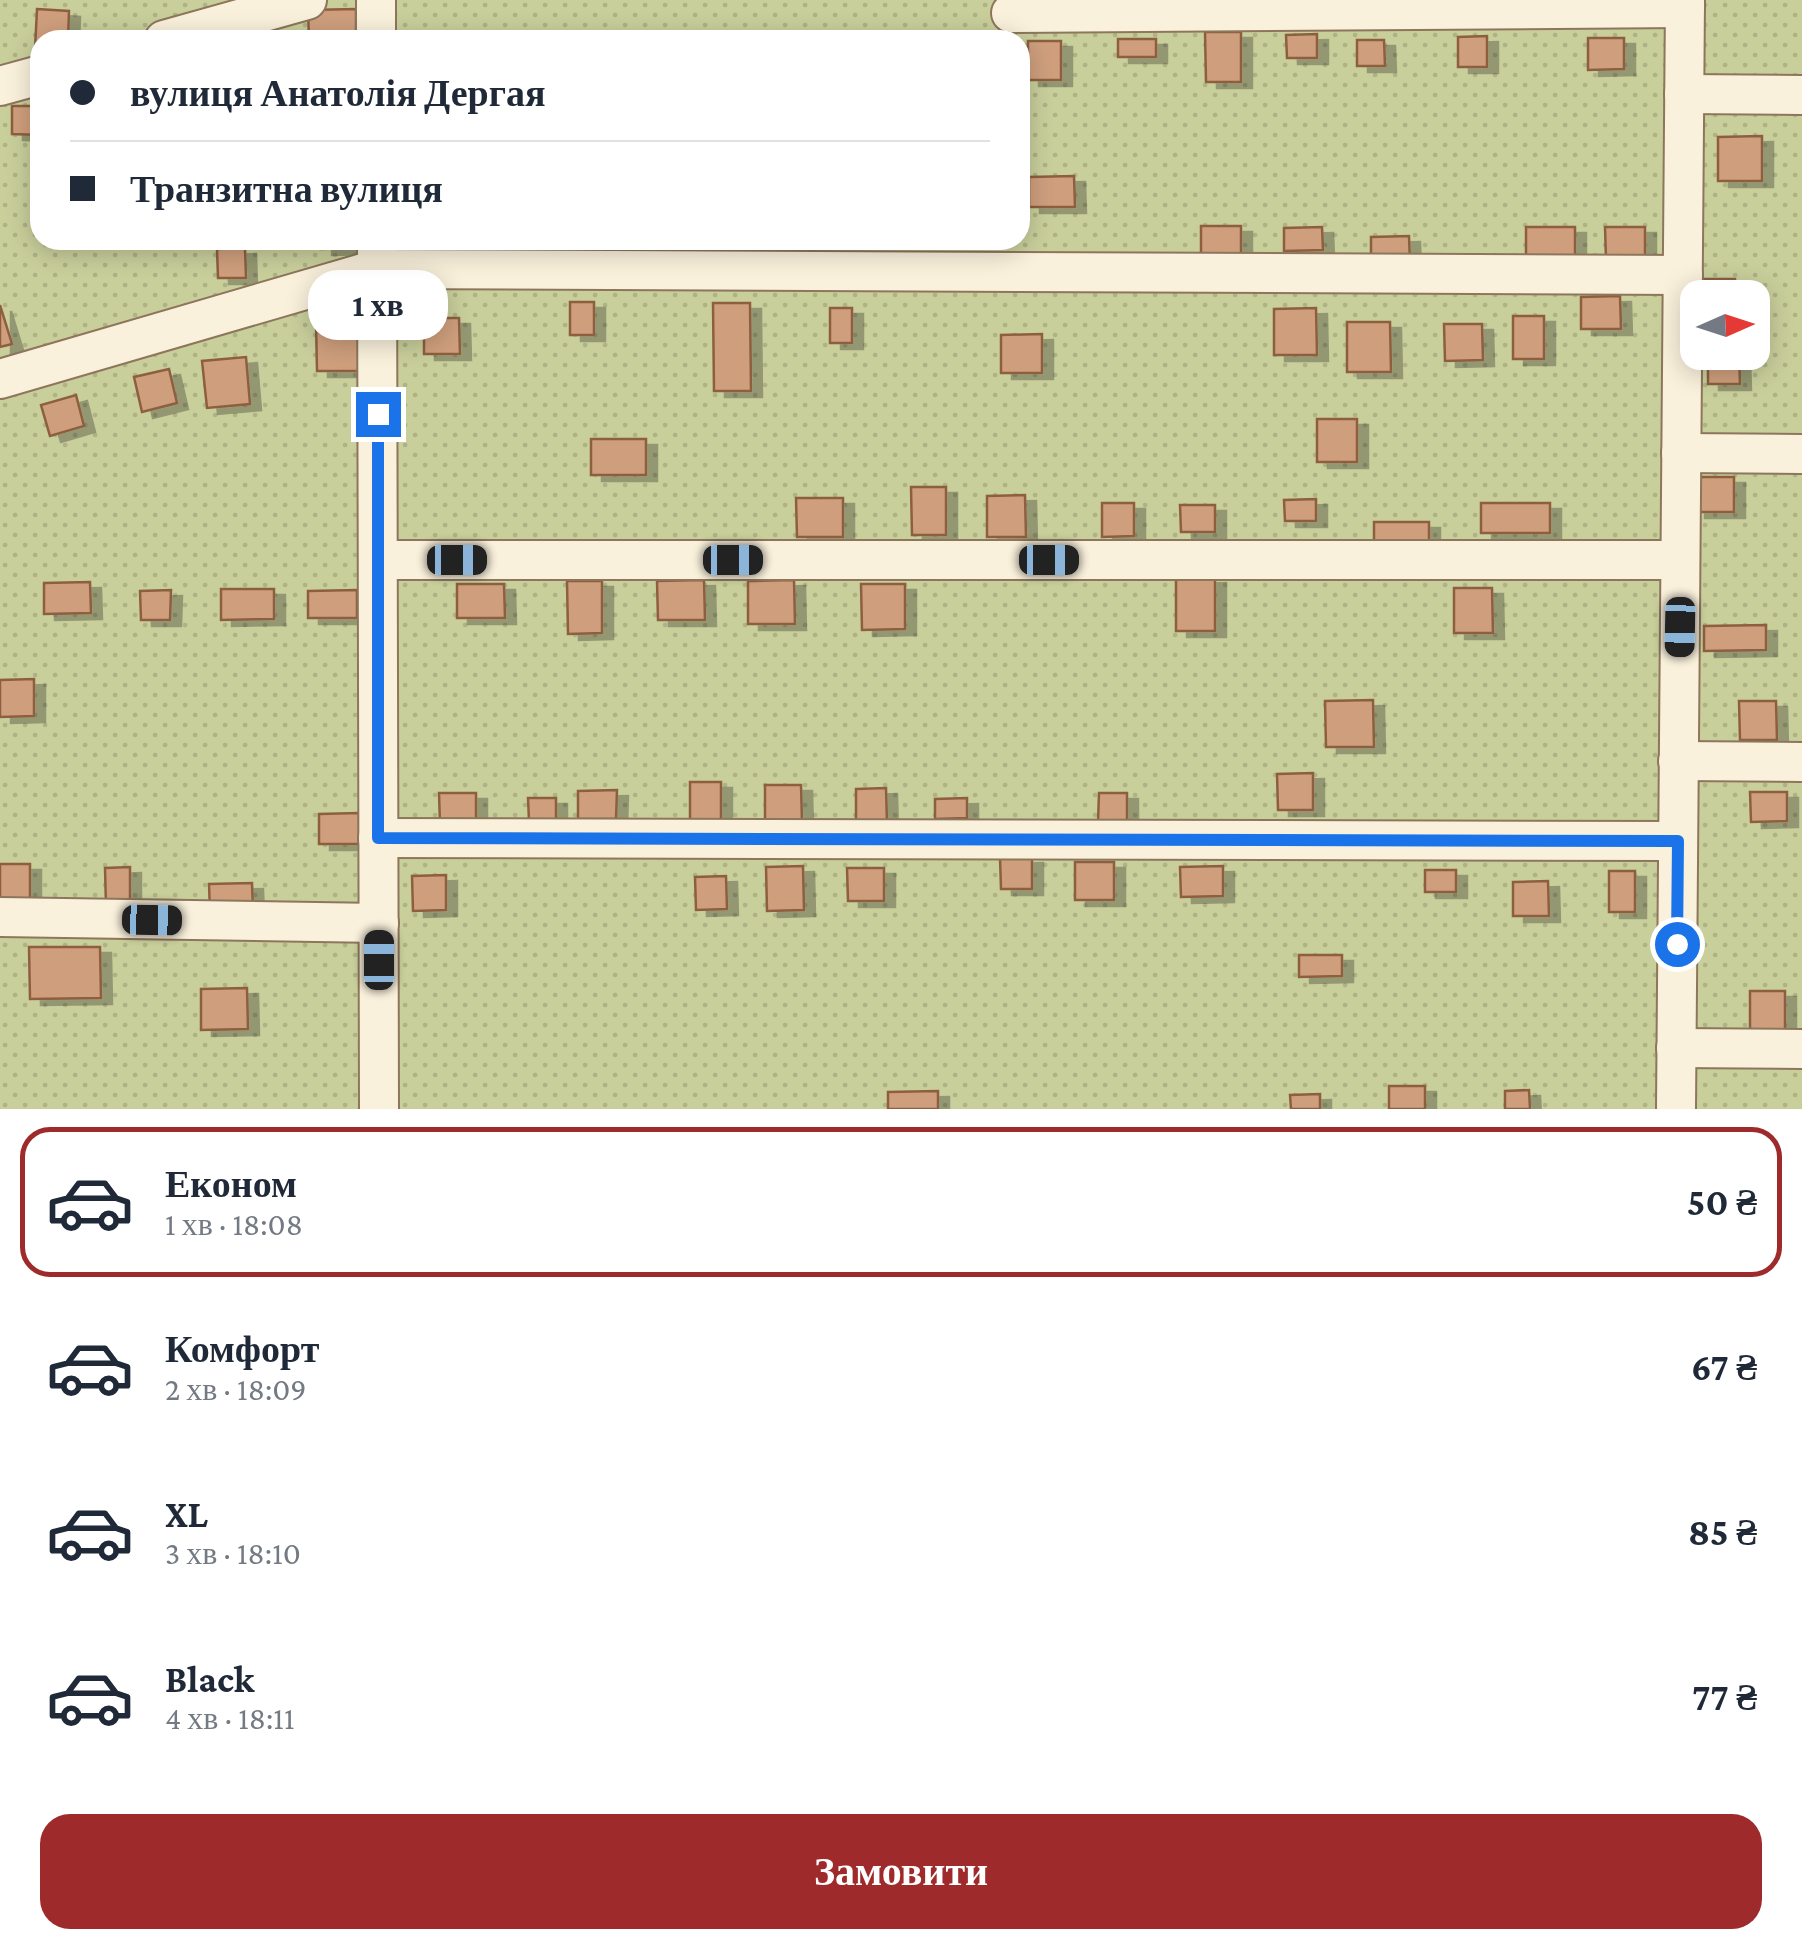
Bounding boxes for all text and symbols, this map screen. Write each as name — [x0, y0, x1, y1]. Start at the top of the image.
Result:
text: вулиця Анатолія Дергая — [130, 72, 545, 114]
text: Транзитна вулиця — [130, 168, 443, 210]
callout: 1 хв — [308, 269, 448, 339]
north arrow — [1680, 280, 1770, 370]
map controls — [1680, 280, 1770, 370]
text: 1 хв — [352, 287, 404, 323]
route end — [356, 392, 401, 437]
car — [427, 545, 487, 575]
car — [703, 545, 763, 575]
car — [1019, 545, 1079, 575]
car — [1664, 597, 1696, 657]
car — [122, 904, 182, 936]
route start — [1655, 922, 1700, 967]
car — [364, 930, 394, 990]
icon: car — [45, 1157, 135, 1247]
text: Економ — [165, 1163, 297, 1205]
text: 50 ₴ — [1687, 1181, 1757, 1223]
text: 1 хв · 18:08 — [165, 1206, 303, 1242]
icon: car — [45, 1322, 135, 1412]
text: Комфорт — [165, 1328, 319, 1370]
text: 67 ₴ — [1691, 1346, 1757, 1388]
text: 2 хв · 18:09 — [165, 1371, 307, 1407]
icon: car — [45, 1487, 135, 1577]
text: XL — [165, 1493, 208, 1535]
text: 85 ₴ — [1688, 1511, 1757, 1553]
text: 3 хв · 18:10 — [165, 1535, 301, 1571]
icon: car — [45, 1652, 135, 1742]
text: Black — [165, 1658, 254, 1700]
text: 77 ₴ — [1692, 1676, 1757, 1718]
text: 4 хв · 18:11 — [165, 1700, 295, 1736]
button: Замовити — [40, 1814, 1762, 1929]

